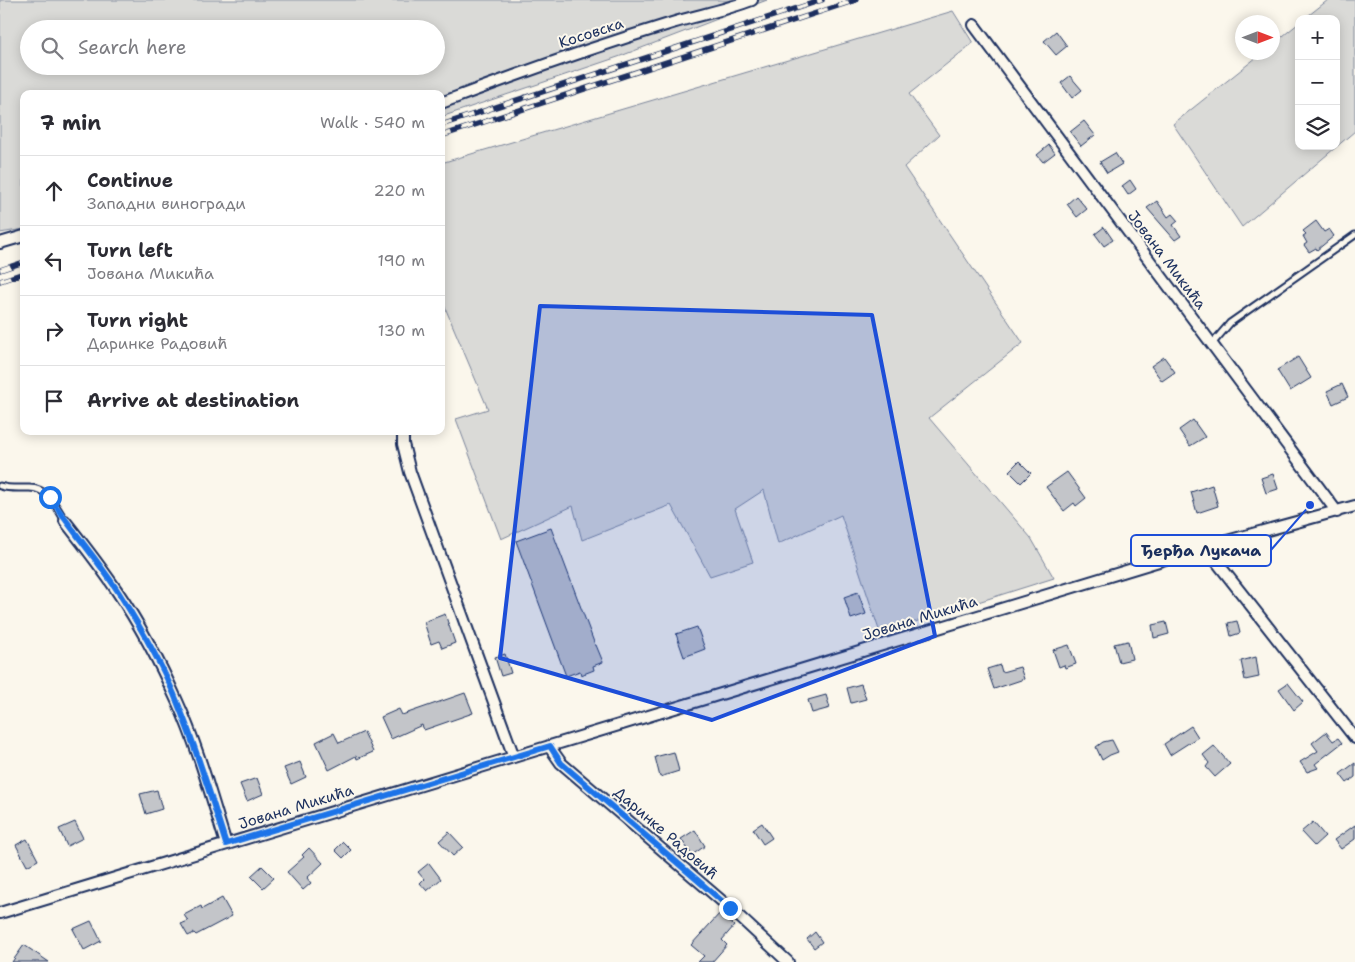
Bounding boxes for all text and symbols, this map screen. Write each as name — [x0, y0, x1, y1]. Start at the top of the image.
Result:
street label: Косовска — [556, 13, 626, 53]
north arrow — [1235, 15, 1280, 60]
map controls — [1295, 15, 1340, 150]
button: + — [1295, 15, 1340, 60]
search box — [20, 20, 445, 75]
icon: search — [38, 34, 66, 62]
text: Search here — [78, 35, 187, 60]
button: − — [1295, 60, 1340, 105]
button: layers — [1295, 105, 1340, 150]
text: 7 min — [40, 109, 101, 137]
text: Walk · 540 m — [320, 112, 425, 133]
text: Continue — [87, 168, 173, 193]
icon: ahead — [40, 177, 68, 205]
text: 220 m — [373, 180, 425, 201]
text: Западни виногради — [87, 193, 246, 214]
street label: Јована Микића — [1123, 206, 1211, 314]
text: Turn left — [87, 238, 173, 263]
icon: left — [40, 247, 68, 275]
text: 190 m — [378, 250, 425, 271]
text: Јована Микића — [87, 263, 214, 284]
text: Turn right — [87, 308, 188, 333]
icon: right — [40, 317, 68, 345]
text: 130 m — [378, 320, 425, 341]
text: Даринке Радовић — [87, 333, 228, 354]
icon: arrive — [40, 387, 68, 415]
text: Arrive at destination — [87, 388, 299, 413]
route start — [39, 486, 62, 509]
callout: Ђерђа Лукача — [1131, 535, 1271, 566]
text: Ђерђа Лукача — [1141, 540, 1261, 561]
street label: Јована Микића — [860, 591, 980, 645]
street label: Јована Микића — [236, 780, 356, 834]
street label: Даринке Радовић — [610, 782, 722, 884]
route end — [719, 897, 742, 920]

